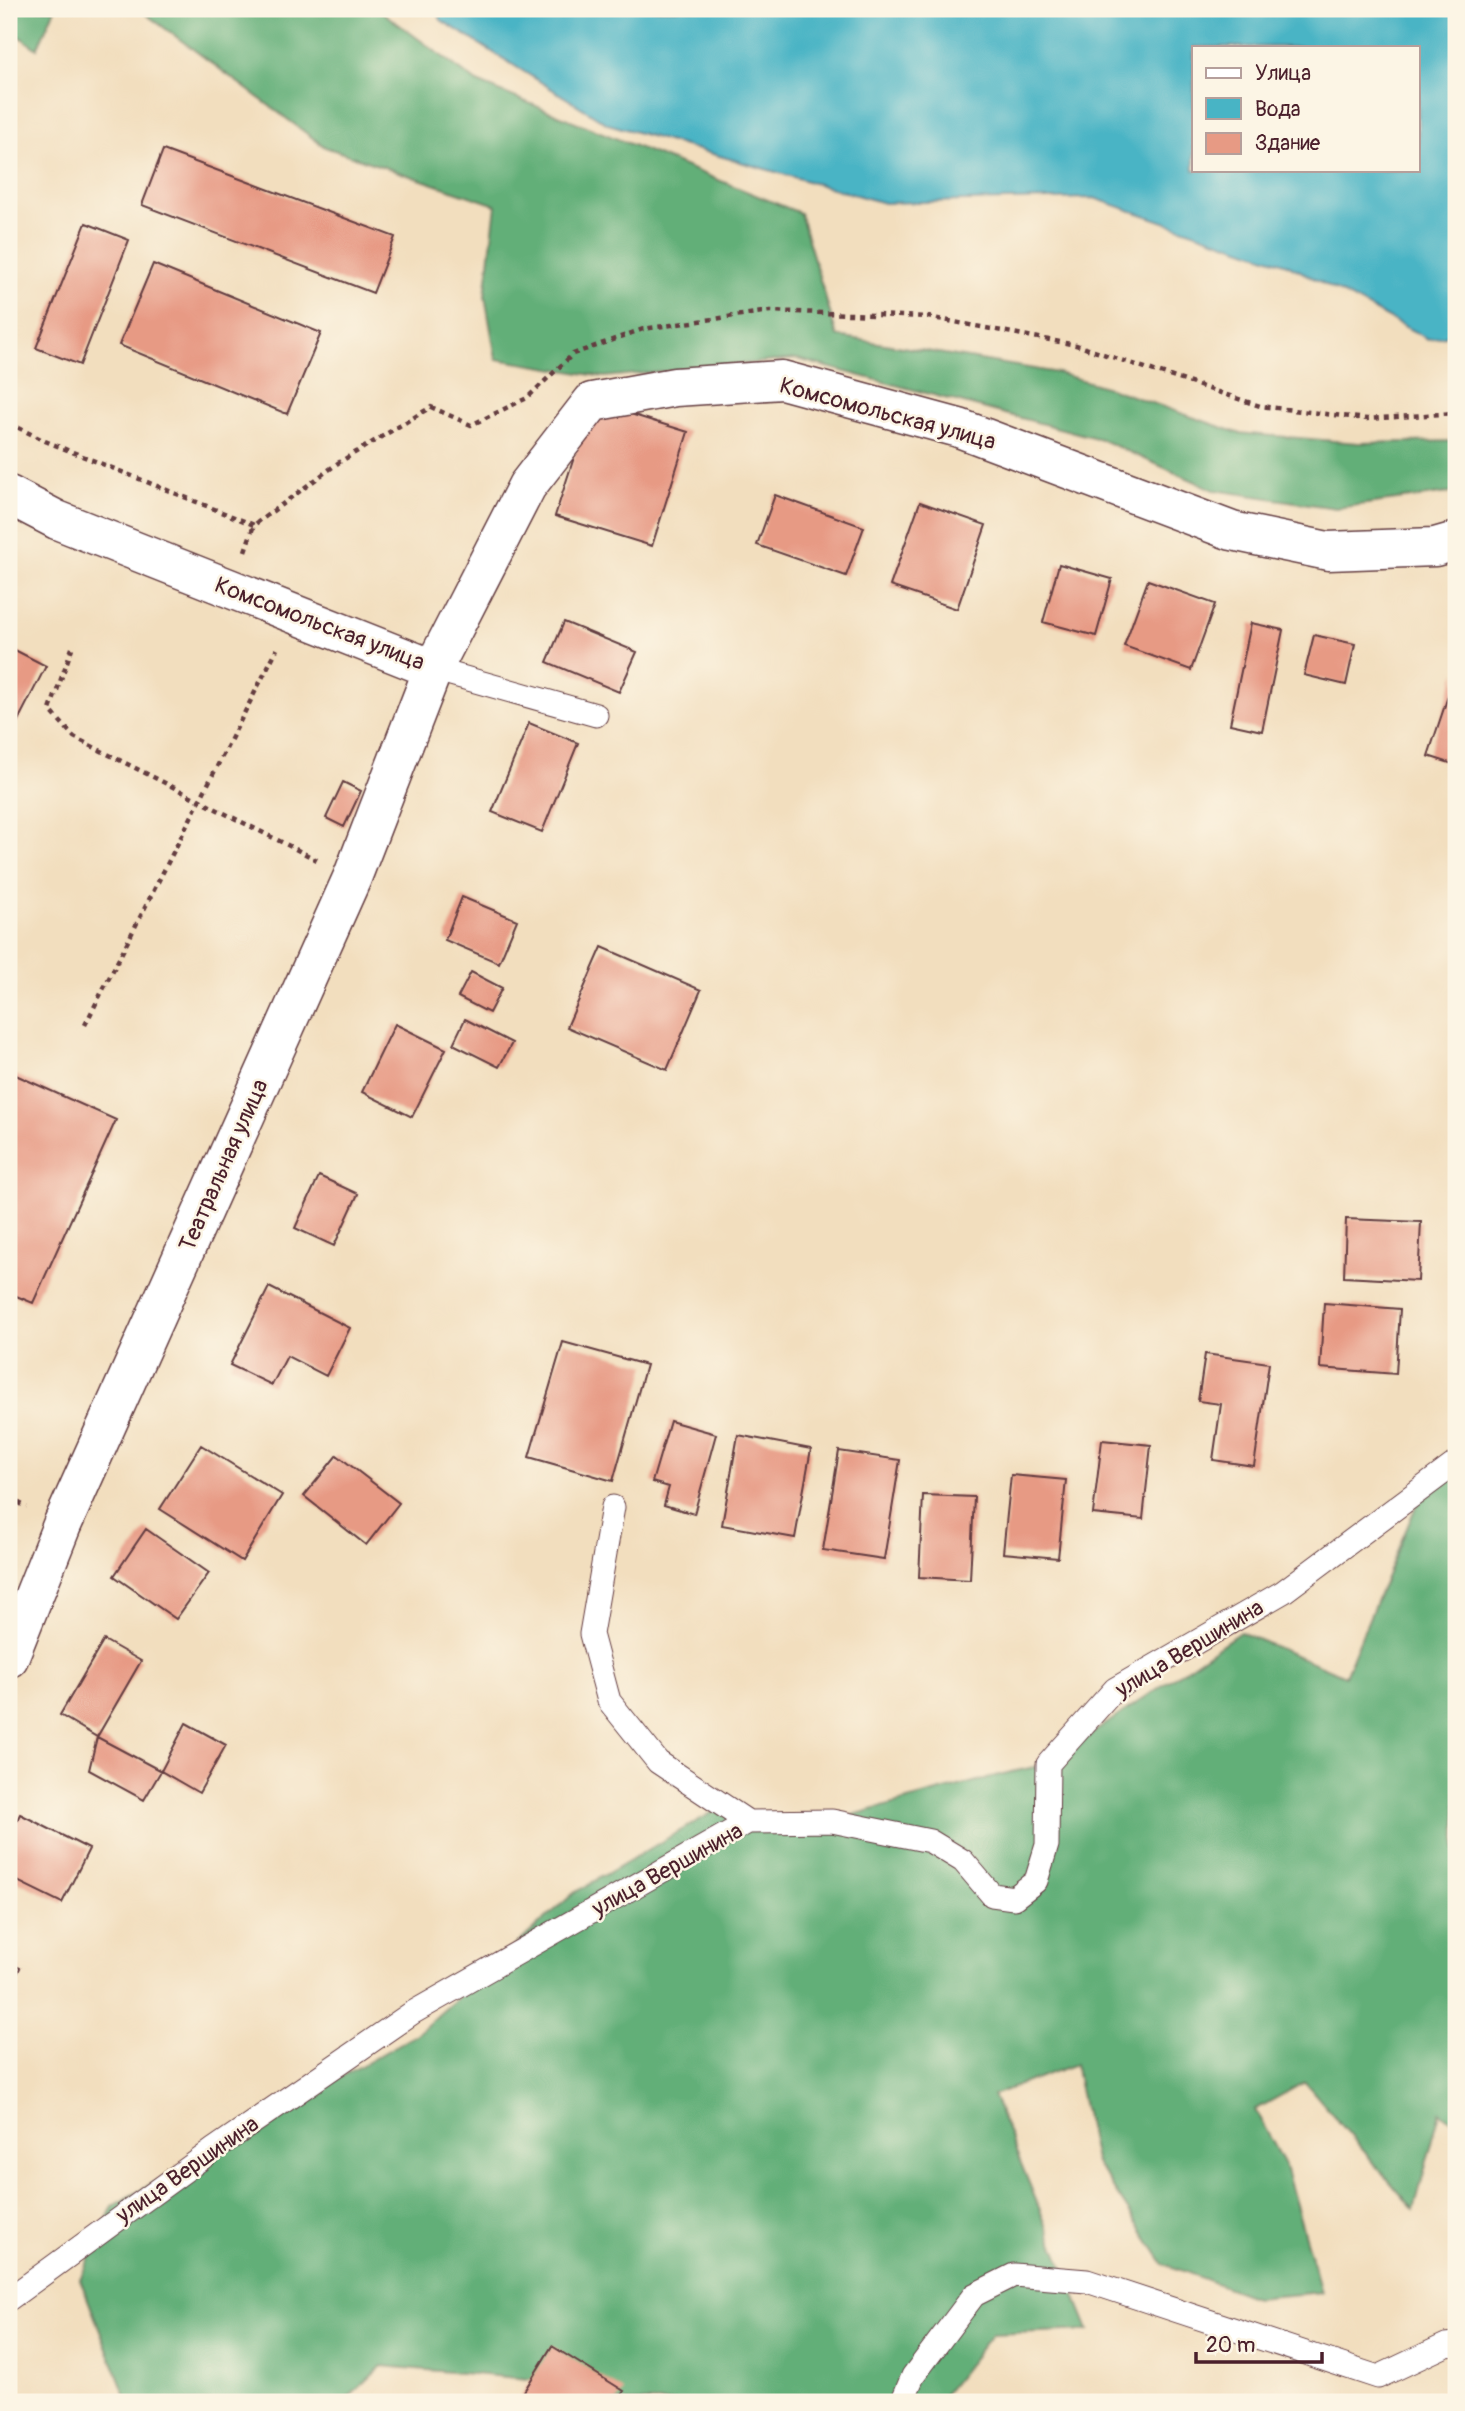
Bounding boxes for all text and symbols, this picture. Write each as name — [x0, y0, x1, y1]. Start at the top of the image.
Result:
legend — [1192, 46, 1420, 172]
text: Улица — [1255, 60, 1311, 87]
text: Вода — [1255, 96, 1301, 123]
text: Здание — [1255, 130, 1321, 157]
street label: Комсомольская улица — [777, 371, 999, 456]
street label: Комсомольская улица — [211, 570, 429, 677]
street label: Театральная улица — [172, 1074, 274, 1256]
street label: улица Вершинина — [1109, 1593, 1269, 1705]
street label: улица Вершинина — [586, 1816, 748, 1923]
street label: улица Вершинина — [109, 2109, 264, 2230]
scale bar — [1196, 2320, 1322, 2364]
text: 20 m — [1206, 2332, 1255, 2359]

